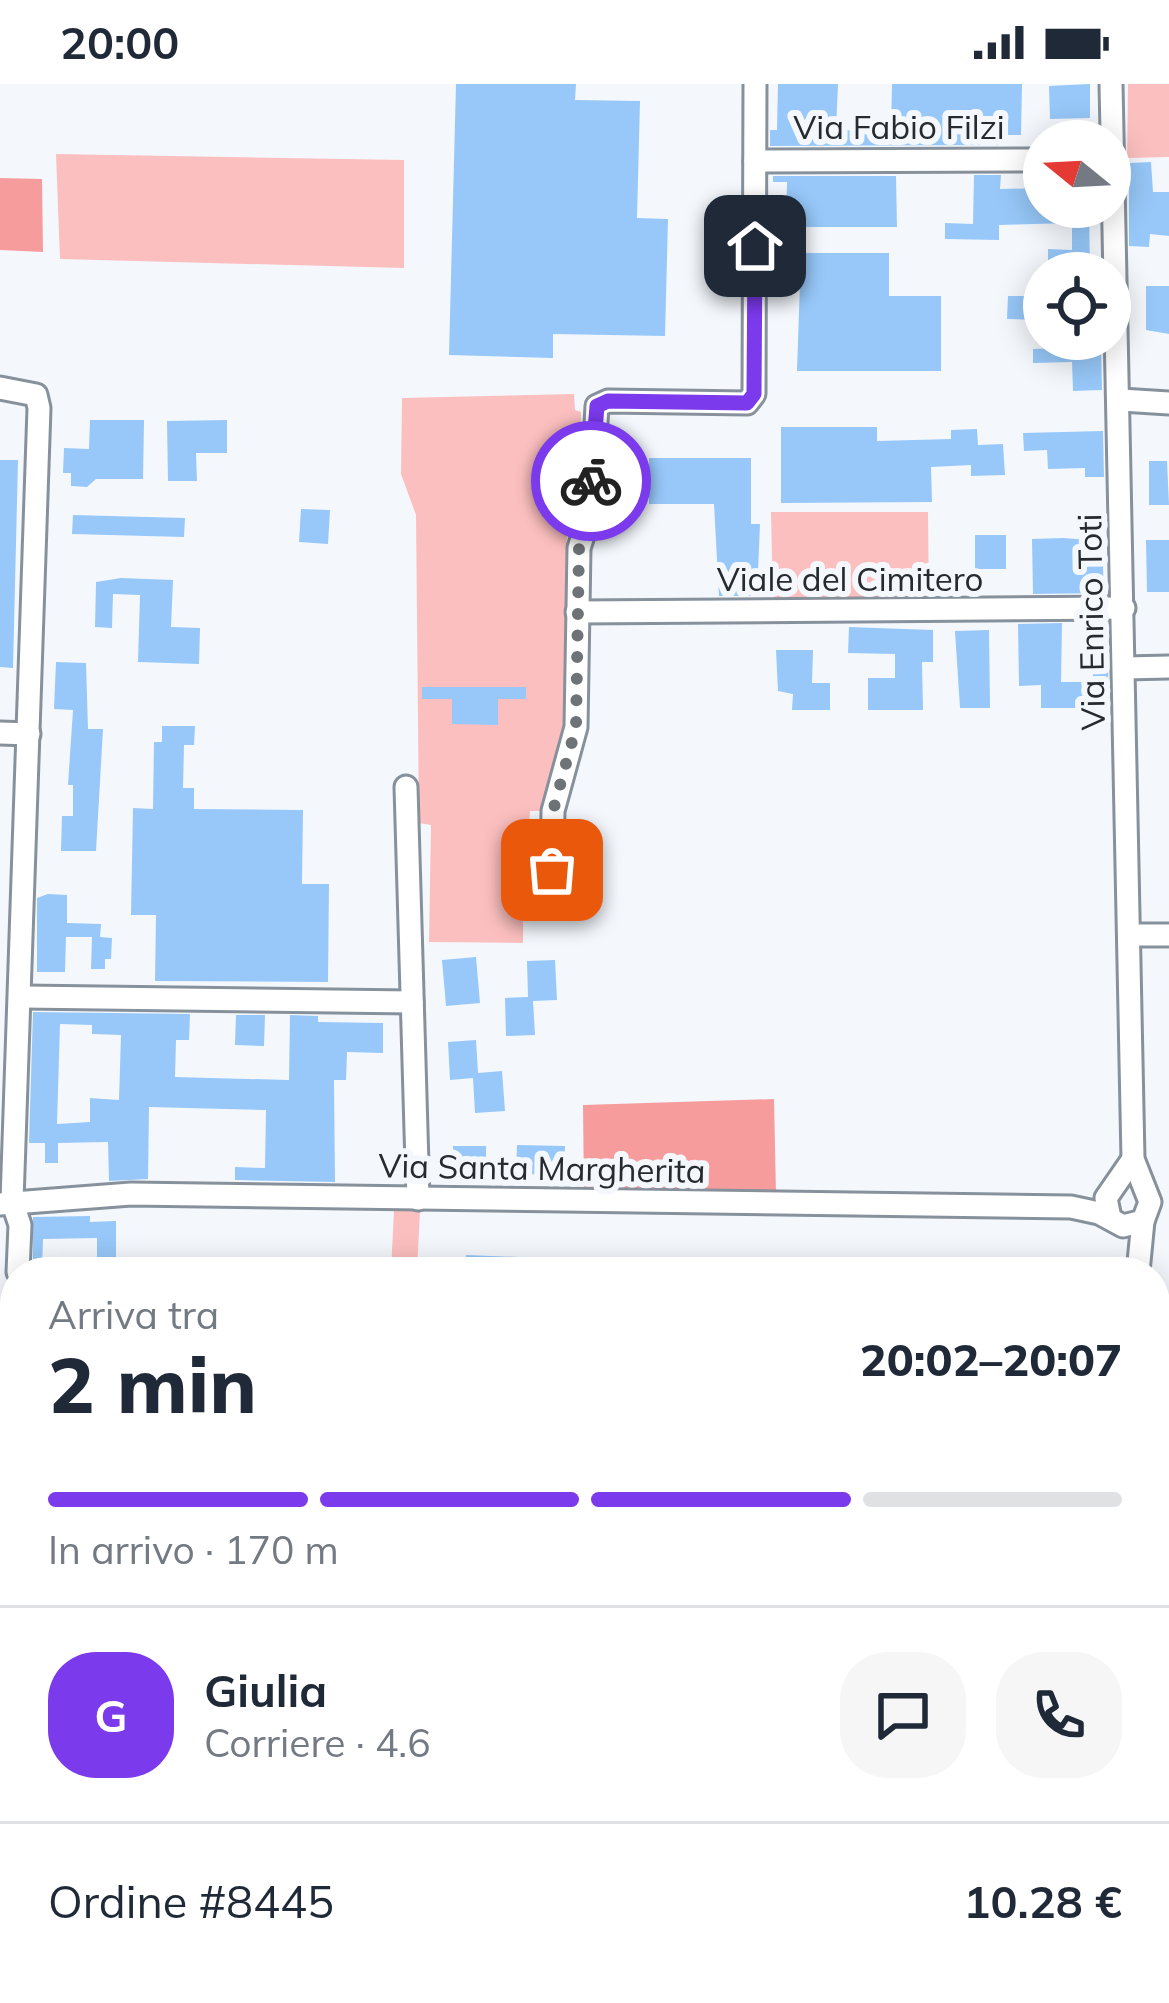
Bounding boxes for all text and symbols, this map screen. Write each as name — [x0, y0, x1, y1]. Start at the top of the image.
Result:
text: 20:00 — [60, 14, 179, 70]
street label: Via Fabio Filzi — [793, 106, 1005, 147]
north arrow — [1023, 120, 1131, 228]
map controls — [1023, 120, 1131, 360]
pin — [704, 195, 806, 297]
icon: home — [722, 213, 788, 279]
button: locate — [1023, 252, 1131, 360]
courier — [531, 421, 651, 541]
icon: bike — [558, 448, 624, 514]
street label: Via Enrico Toti — [1068, 513, 1113, 731]
street label: Viale del Cimitero — [717, 558, 983, 599]
pin — [501, 819, 603, 921]
icon: bag — [519, 837, 585, 903]
street label: Via Santa Margherita — [378, 1144, 706, 1191]
text: Arriva tra — [48, 1290, 219, 1339]
text: 20:02–20:07 — [860, 1331, 1122, 1387]
text: 2 min — [48, 1335, 257, 1433]
text: In arrivo · 170 m — [48, 1525, 339, 1574]
button: chat — [840, 1652, 966, 1778]
button: phone — [996, 1652, 1122, 1778]
text: Giulia — [204, 1662, 327, 1718]
text: G — [94, 1687, 128, 1743]
text: Corriere · 4.6 — [204, 1718, 431, 1767]
text: Ordine #8445 — [48, 1873, 334, 1929]
text: 10.28 € — [964, 1873, 1122, 1929]

